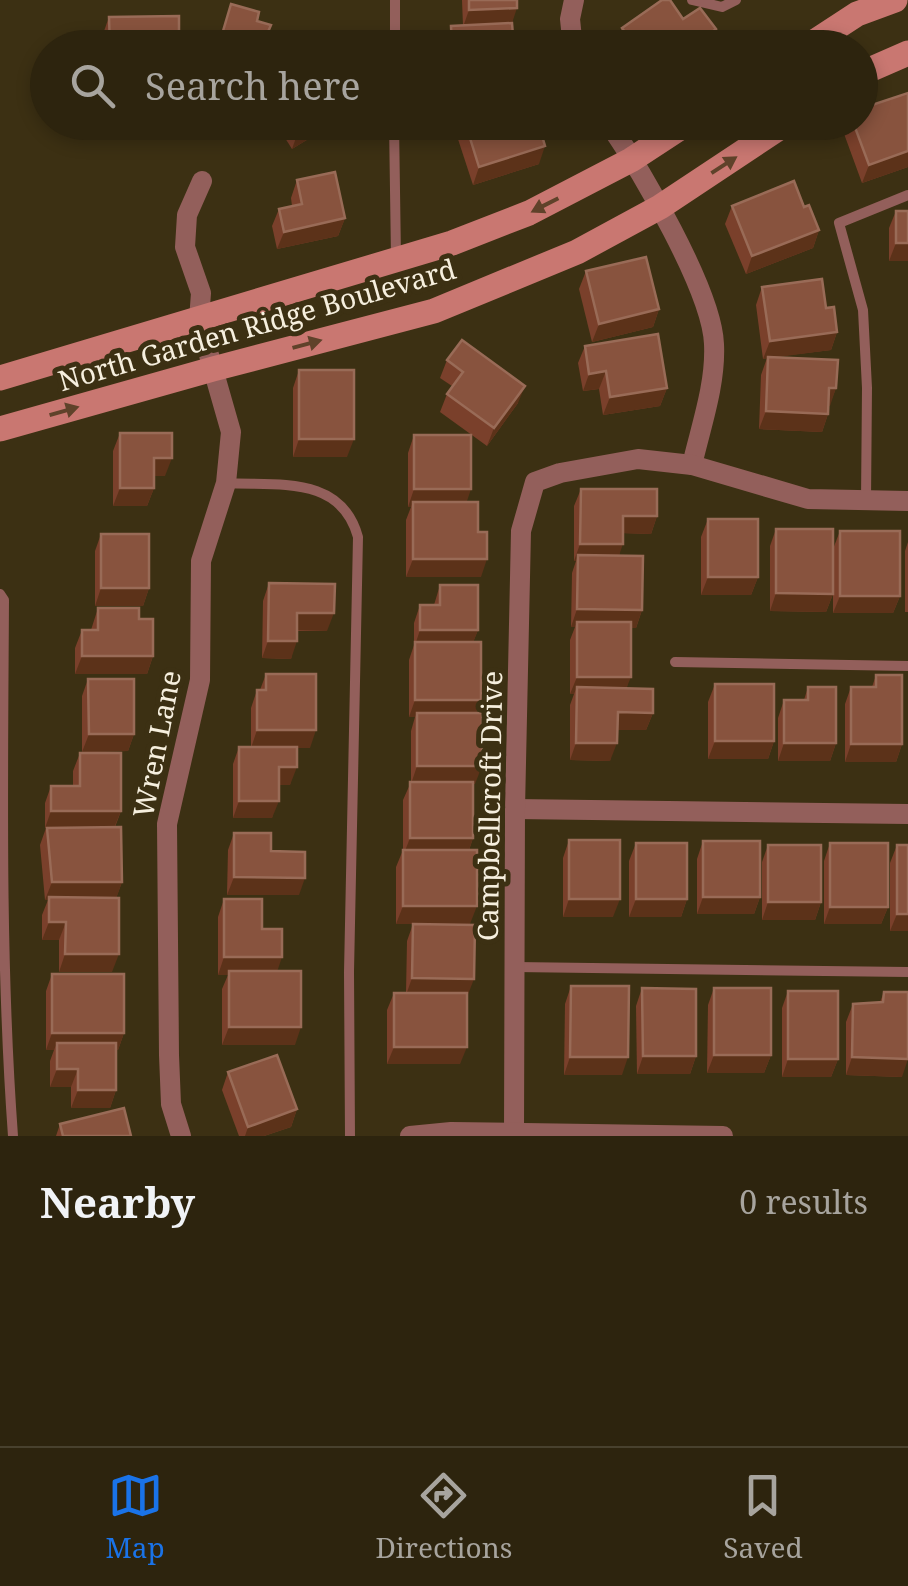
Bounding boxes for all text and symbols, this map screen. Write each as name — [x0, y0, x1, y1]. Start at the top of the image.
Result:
search box — [30, 30, 878, 140]
icon: search — [65, 58, 120, 113]
text: Search here — [145, 59, 361, 111]
one-way arrow — [710, 156, 738, 175]
one-way arrow — [530, 196, 559, 213]
street label: North Garden Ridge Boulevard — [53, 249, 460, 399]
one-way arrow — [292, 336, 323, 351]
one-way arrow — [49, 403, 79, 418]
street label: Wren Lane — [123, 667, 189, 821]
street label: Campbellcroft Drive — [468, 670, 510, 942]
text: Nearby — [40, 1173, 195, 1230]
text: 0 results — [739, 1180, 868, 1223]
tab: Map — [105, 1468, 165, 1566]
tab: Directions — [375, 1468, 512, 1566]
tab: Saved — [723, 1468, 803, 1566]

